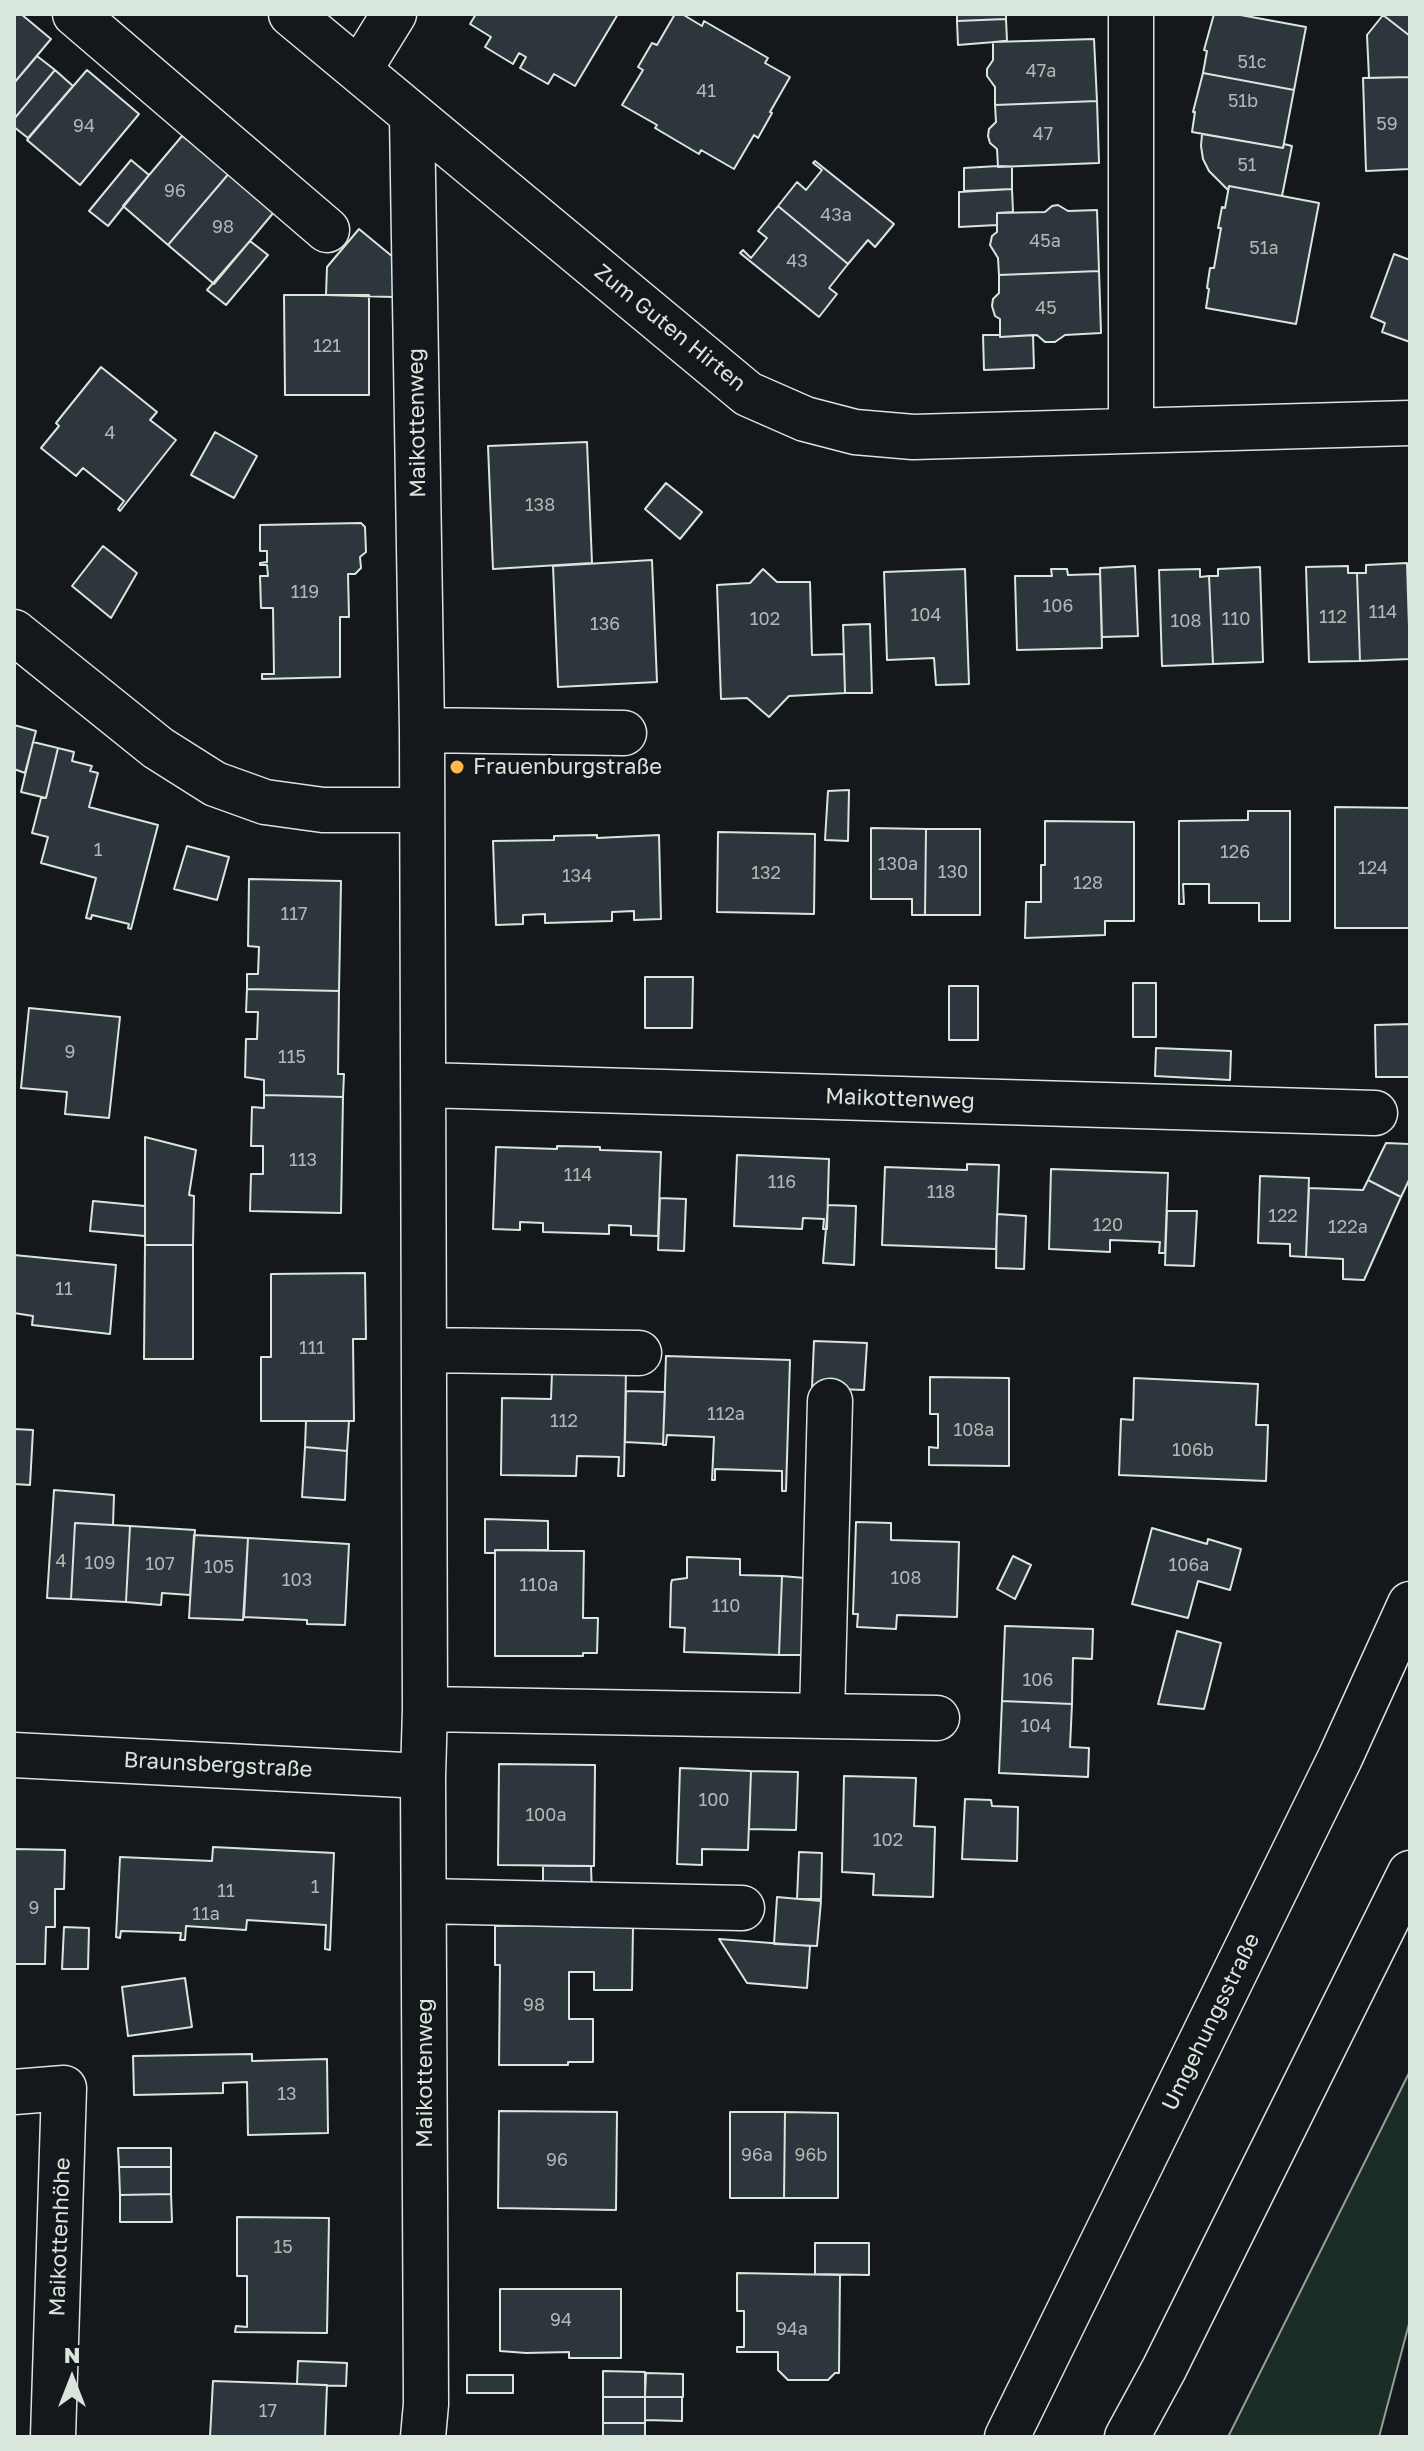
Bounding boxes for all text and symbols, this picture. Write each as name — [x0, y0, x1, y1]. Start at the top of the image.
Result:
house number: 51c — [1238, 51, 1266, 73]
house number: 47a — [1026, 60, 1056, 82]
house number: 41 — [696, 80, 716, 102]
house number: 51b — [1228, 90, 1258, 112]
house number: 59 — [1376, 113, 1398, 135]
house number: 94 — [73, 115, 95, 137]
house number: 47 — [1033, 123, 1053, 145]
house number: 51 — [1237, 154, 1257, 176]
house number: 96 — [164, 180, 186, 202]
house number: 43a — [820, 204, 852, 226]
house number: 98 — [212, 216, 234, 238]
house number: 45a — [1029, 230, 1061, 252]
house number: 51a — [1249, 237, 1279, 259]
house number: 43 — [786, 250, 808, 272]
street label: Zum Guten Hirten — [589, 259, 751, 397]
house number: 45 — [1035, 297, 1057, 319]
house number: 121 — [313, 335, 341, 357]
street label: Maikottenweg — [402, 348, 432, 498]
house number: 4 — [105, 422, 115, 444]
house number: 138 — [525, 494, 555, 516]
house number: 119 — [291, 581, 319, 603]
house number: 106 — [1043, 595, 1073, 617]
house number: 114 — [1369, 601, 1397, 623]
house number: 104 — [911, 604, 941, 626]
house number: 112 — [1319, 606, 1347, 628]
house number: 102 — [750, 608, 780, 630]
house number: 110 — [1222, 608, 1250, 630]
house number: 108 — [1171, 610, 1201, 632]
house number: 136 — [590, 613, 620, 635]
place label: Frauenburgstraße — [473, 754, 662, 780]
marker: Frauenburgstraße — [448, 758, 466, 776]
house number: 1 — [94, 839, 102, 861]
house number: 126 — [1220, 841, 1250, 863]
house number: 130a — [878, 853, 918, 875]
house number: 124 — [1358, 857, 1388, 879]
house number: 130 — [938, 861, 968, 883]
house number: 132 — [751, 862, 781, 884]
house number: 134 — [562, 865, 592, 887]
house number: 128 — [1073, 872, 1103, 894]
house number: 117 — [281, 903, 307, 925]
house number: 9 — [65, 1041, 75, 1063]
house number: 115 — [278, 1046, 306, 1068]
street label: Maikottenweg — [825, 1083, 975, 1115]
house number: 113 — [289, 1149, 317, 1171]
house number: 114 — [564, 1164, 592, 1186]
house number: 116 — [768, 1171, 796, 1193]
house number: 118 — [927, 1181, 955, 1203]
house number: 122 — [1268, 1205, 1298, 1227]
house number: 120 — [1093, 1214, 1123, 1236]
house number: 122a — [1328, 1216, 1368, 1238]
house number: 11 — [55, 1278, 73, 1300]
house number: 111 — [299, 1337, 325, 1359]
house number: 112a — [707, 1403, 745, 1425]
house number: 112 — [550, 1410, 578, 1432]
house number: 108a — [953, 1419, 995, 1441]
house number: 106b — [1172, 1439, 1214, 1461]
house number: 4 — [56, 1550, 66, 1572]
house number: 109 — [85, 1552, 115, 1574]
house number: 107 — [145, 1553, 175, 1575]
house number: 106a — [1169, 1554, 1209, 1576]
house number: 105 — [204, 1556, 234, 1578]
house number: 108 — [891, 1567, 921, 1589]
house number: 103 — [282, 1569, 312, 1591]
house number: 110a — [520, 1574, 558, 1596]
house number: 110 — [712, 1595, 740, 1617]
house number: 106 — [1023, 1669, 1053, 1691]
house number: 104 — [1021, 1715, 1051, 1737]
street label: Braunsbergstraße — [123, 1747, 313, 1783]
house number: 100 — [698, 1789, 730, 1811]
house number: 100a — [525, 1804, 567, 1826]
house number: 102 — [873, 1829, 903, 1851]
house number: 1 — [311, 1876, 319, 1898]
house number: 11 — [217, 1880, 235, 1902]
house number: 9 — [29, 1897, 39, 1919]
house number: 11a — [192, 1903, 220, 1925]
street label: Umgehungsstraße — [1157, 1929, 1265, 2115]
house number: 98 — [523, 1994, 545, 2016]
street label: Maikottenweg — [412, 1998, 438, 2148]
house number: 13 — [277, 2083, 297, 2105]
house number: 96a — [741, 2144, 773, 2166]
house number: 96b — [795, 2144, 827, 2166]
house number: 96 — [546, 2149, 568, 2171]
street label: Maikottenhöhe — [44, 2157, 76, 2317]
house number: 15 — [273, 2236, 293, 2258]
house number: 94 — [550, 2309, 572, 2331]
house number: 94a — [776, 2318, 808, 2340]
north arrow — [32, 2339, 112, 2419]
text: N — [64, 2341, 80, 2368]
house number: 17 — [259, 2400, 277, 2422]

